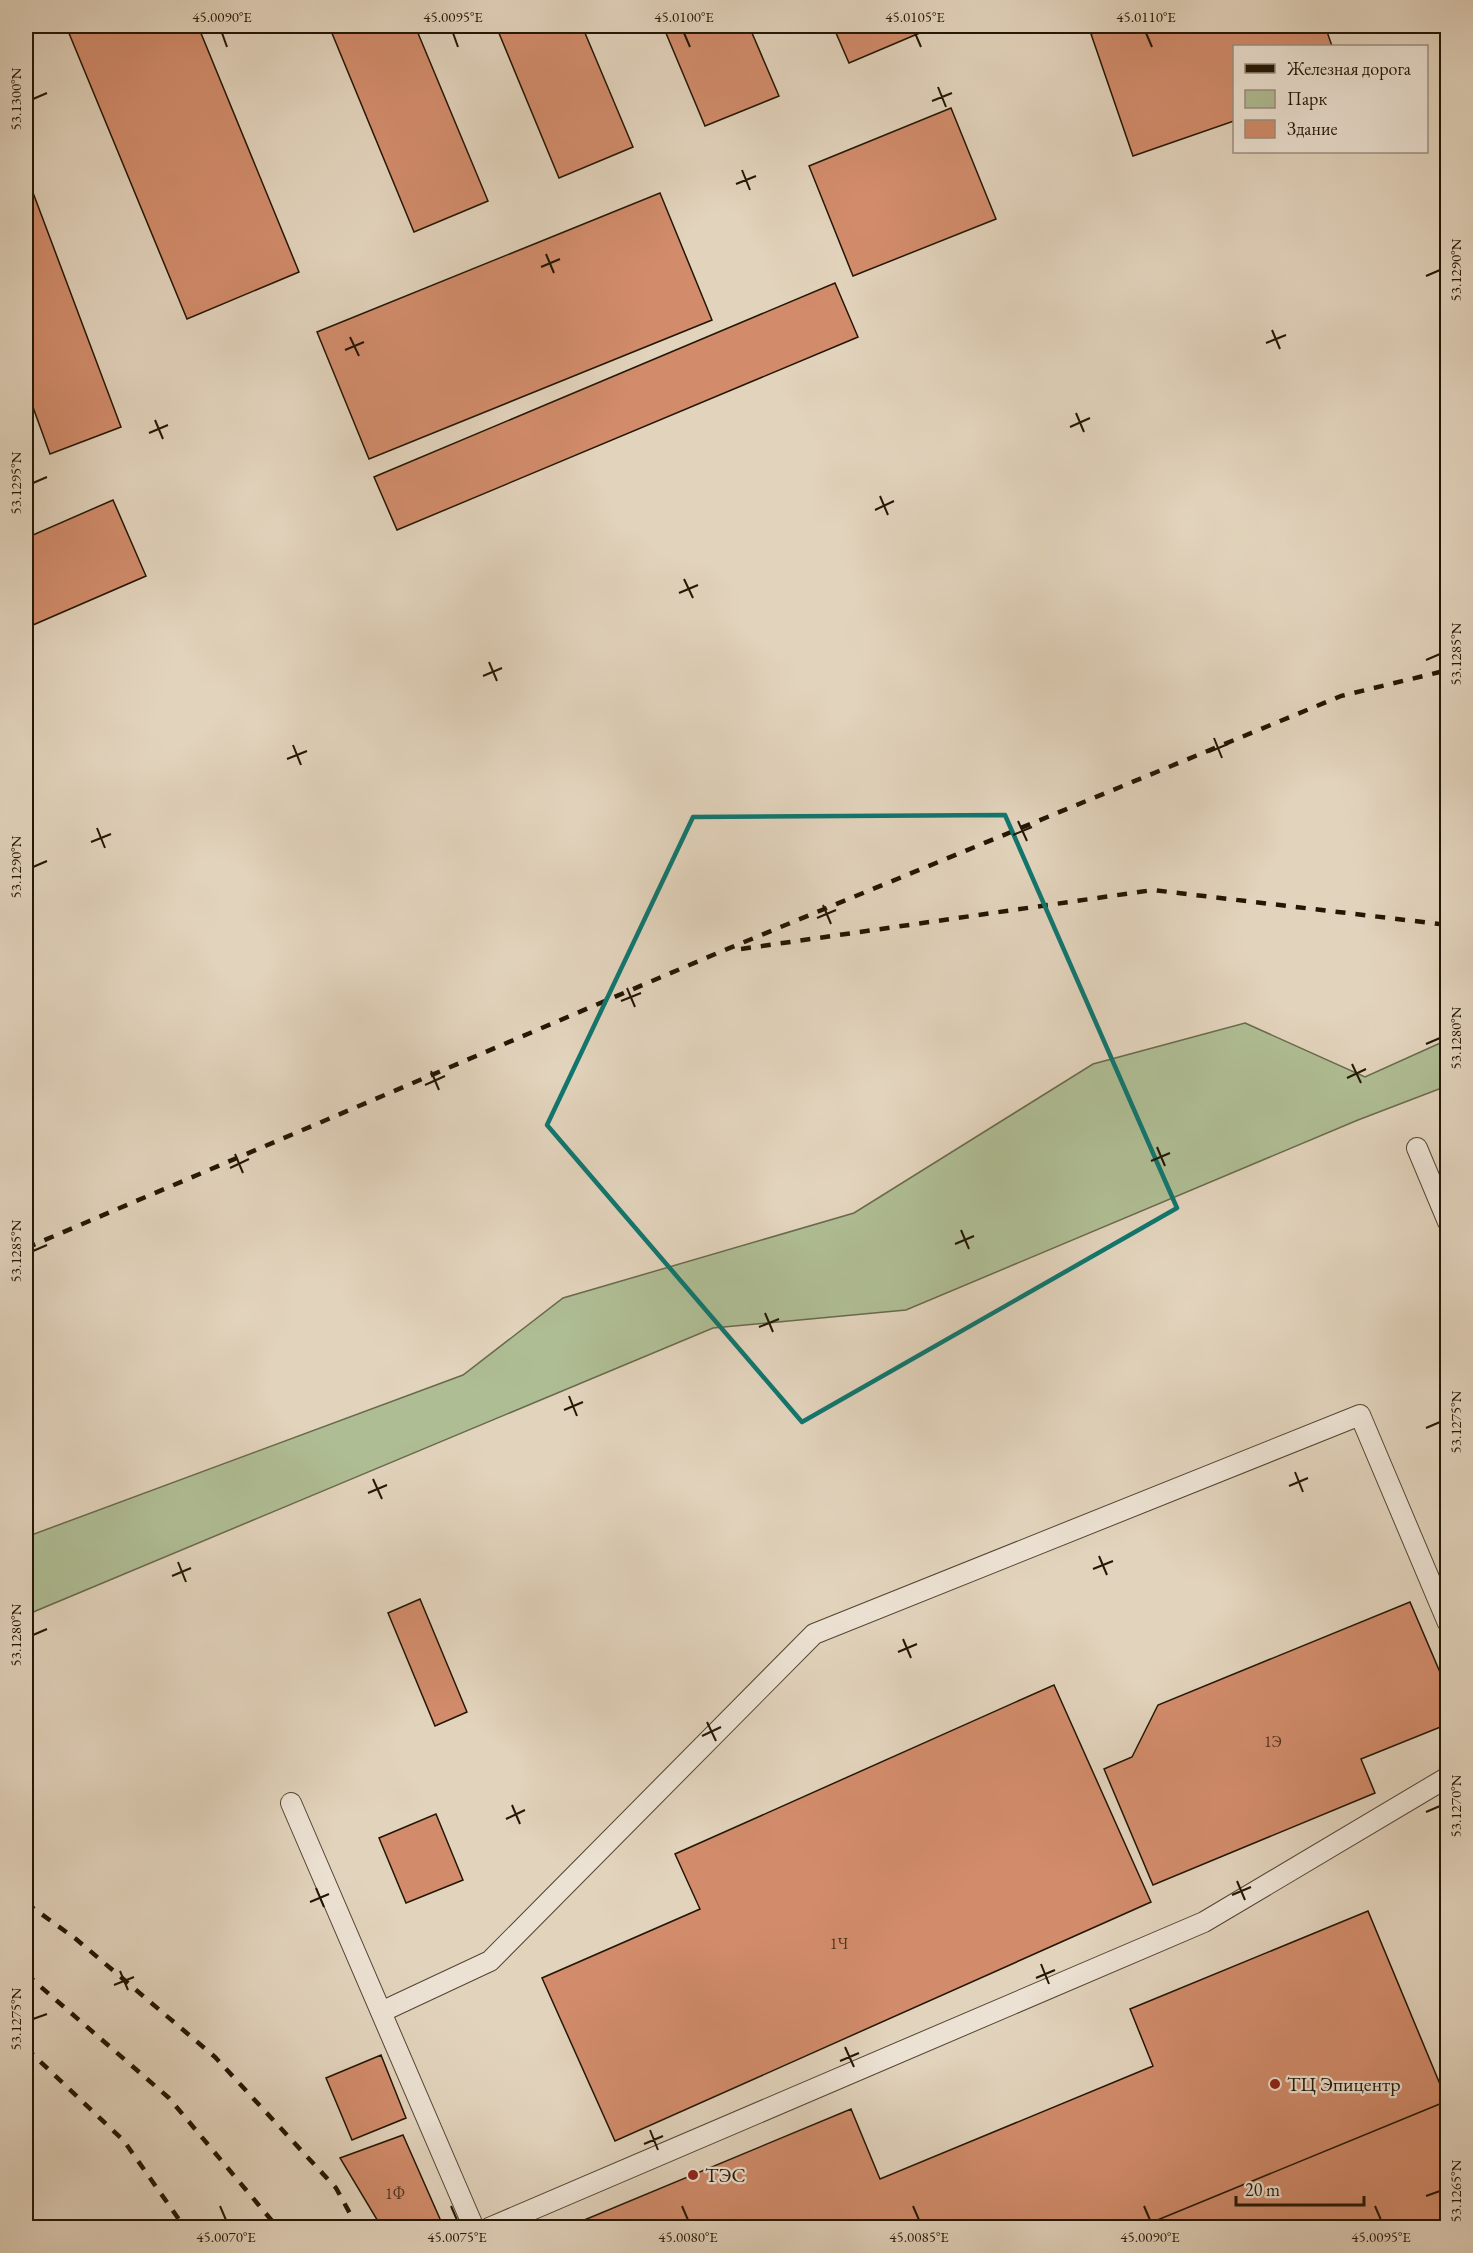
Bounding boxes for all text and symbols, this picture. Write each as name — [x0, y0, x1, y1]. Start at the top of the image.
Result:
text: 45.0090°E — [192, 7, 252, 26]
text: 45.0095°E — [423, 7, 483, 26]
text: 45.0100°E — [654, 7, 714, 26]
text: 45.0105°E — [885, 7, 945, 26]
text: 45.0110°E — [1116, 7, 1176, 26]
legend — [1233, 45, 1428, 153]
text: Железная дорога — [1286, 57, 1412, 80]
text: 53.1300°N — [6, 67, 25, 130]
text: Парк — [1287, 87, 1327, 110]
text: Здание — [1287, 117, 1337, 140]
text: 53.1290°N — [1446, 238, 1465, 301]
text: 53.1295°N — [6, 451, 25, 514]
text: 53.1285°N — [1446, 622, 1465, 685]
text: 53.1290°N — [6, 835, 25, 898]
text: 53.1280°N — [1446, 1006, 1465, 1069]
text: 53.1285°N — [6, 1219, 25, 1282]
text: 53.1275°N — [1446, 1390, 1465, 1453]
text: 53.1280°N — [6, 1603, 25, 1666]
house number: 1Э — [1264, 1731, 1282, 1752]
text: 53.1270°N — [1446, 1774, 1465, 1837]
house number: 1Ч — [830, 1933, 848, 1954]
text: 53.1275°N — [6, 1987, 25, 2050]
place label: ТЦ Эпицентр — [1287, 2071, 1401, 2097]
marker: ТЦ Эпицентр — [1268, 2077, 1282, 2091]
text: 53.1265°N — [1446, 2159, 1465, 2222]
place label: ТЭС — [705, 2162, 746, 2188]
marker: ТЭС — [686, 2168, 700, 2182]
scale bar — [1236, 2169, 1364, 2207]
text: 20 m — [1245, 2178, 1280, 2201]
house number: 1Ф — [385, 2183, 405, 2204]
text: 45.0070°E — [196, 2227, 256, 2246]
text: 45.0075°E — [427, 2227, 487, 2246]
text: 45.0080°E — [658, 2227, 718, 2246]
text: 45.0085°E — [889, 2227, 949, 2246]
text: 45.0090°E — [1120, 2227, 1180, 2246]
text: 45.0095°E — [1351, 2227, 1411, 2246]

